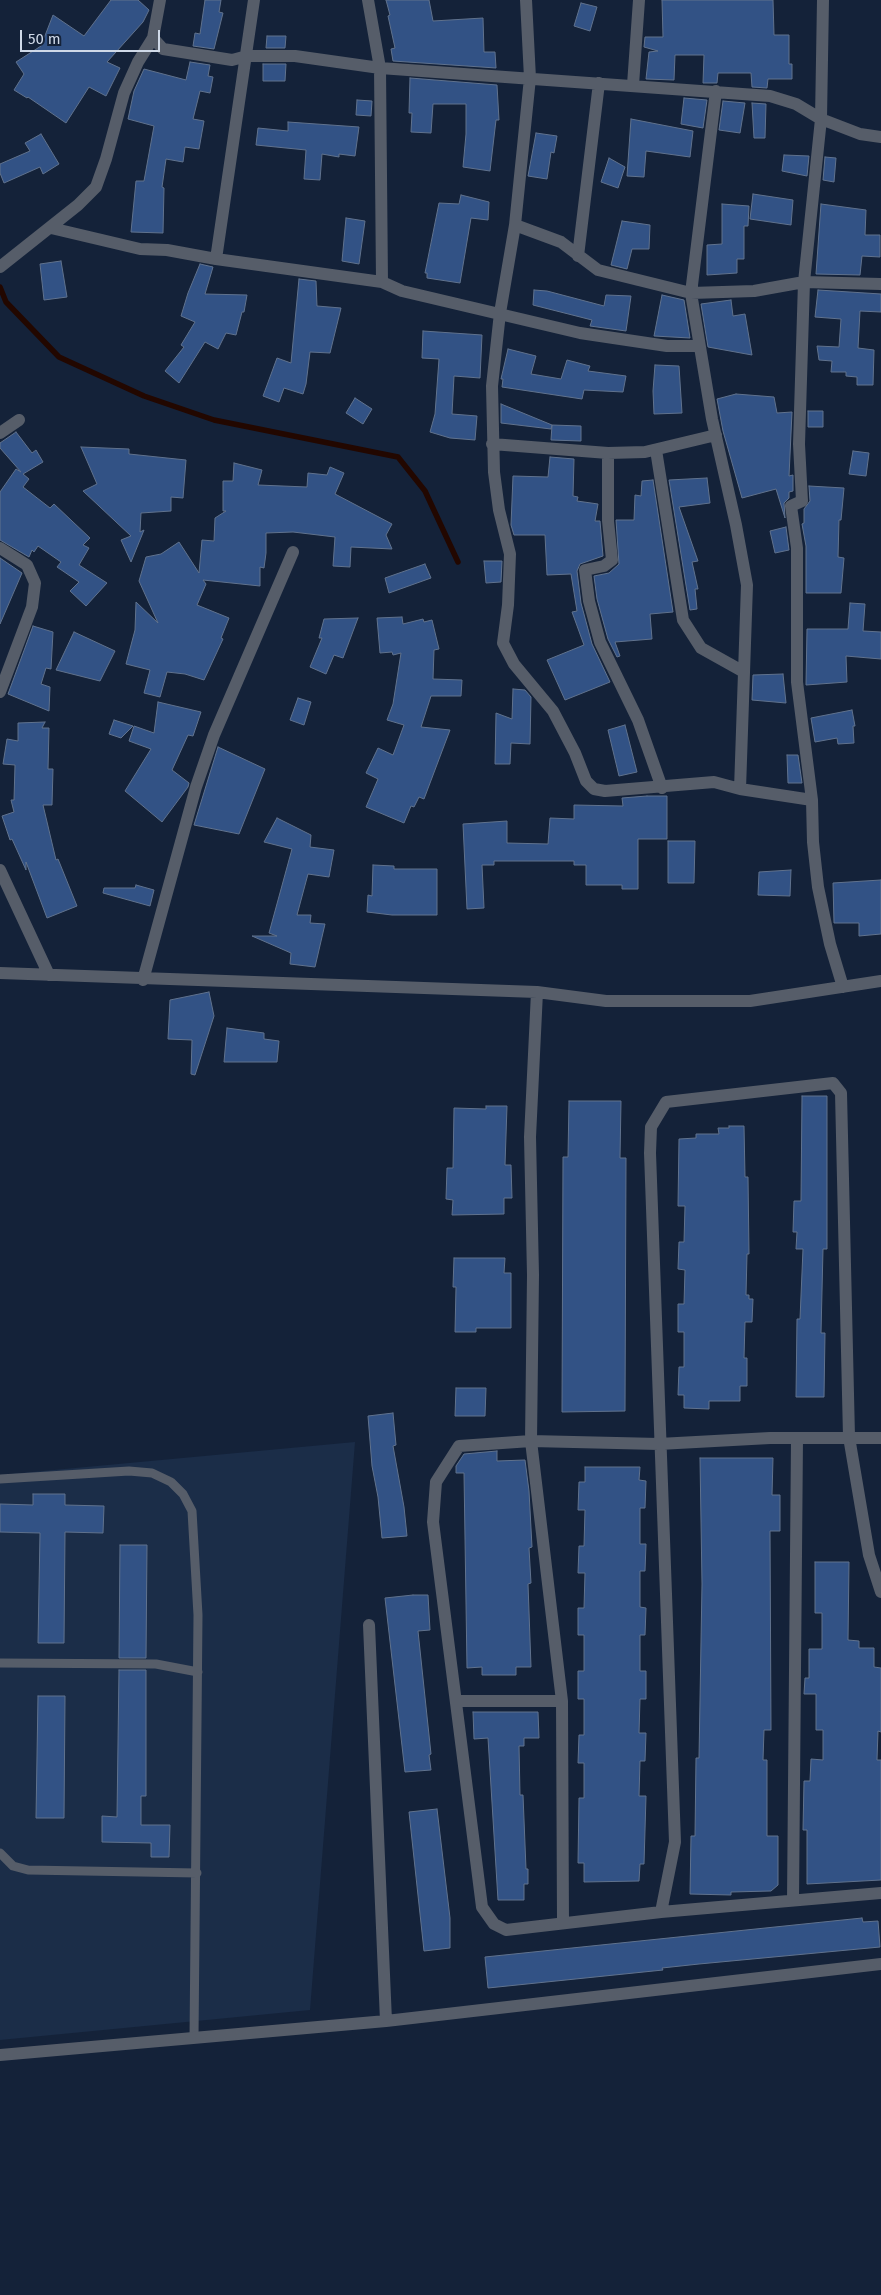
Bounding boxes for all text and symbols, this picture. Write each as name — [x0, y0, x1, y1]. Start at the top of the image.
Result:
scale bar — [22, 20, 162, 52]
text: 50 m — [28, 30, 61, 48]

